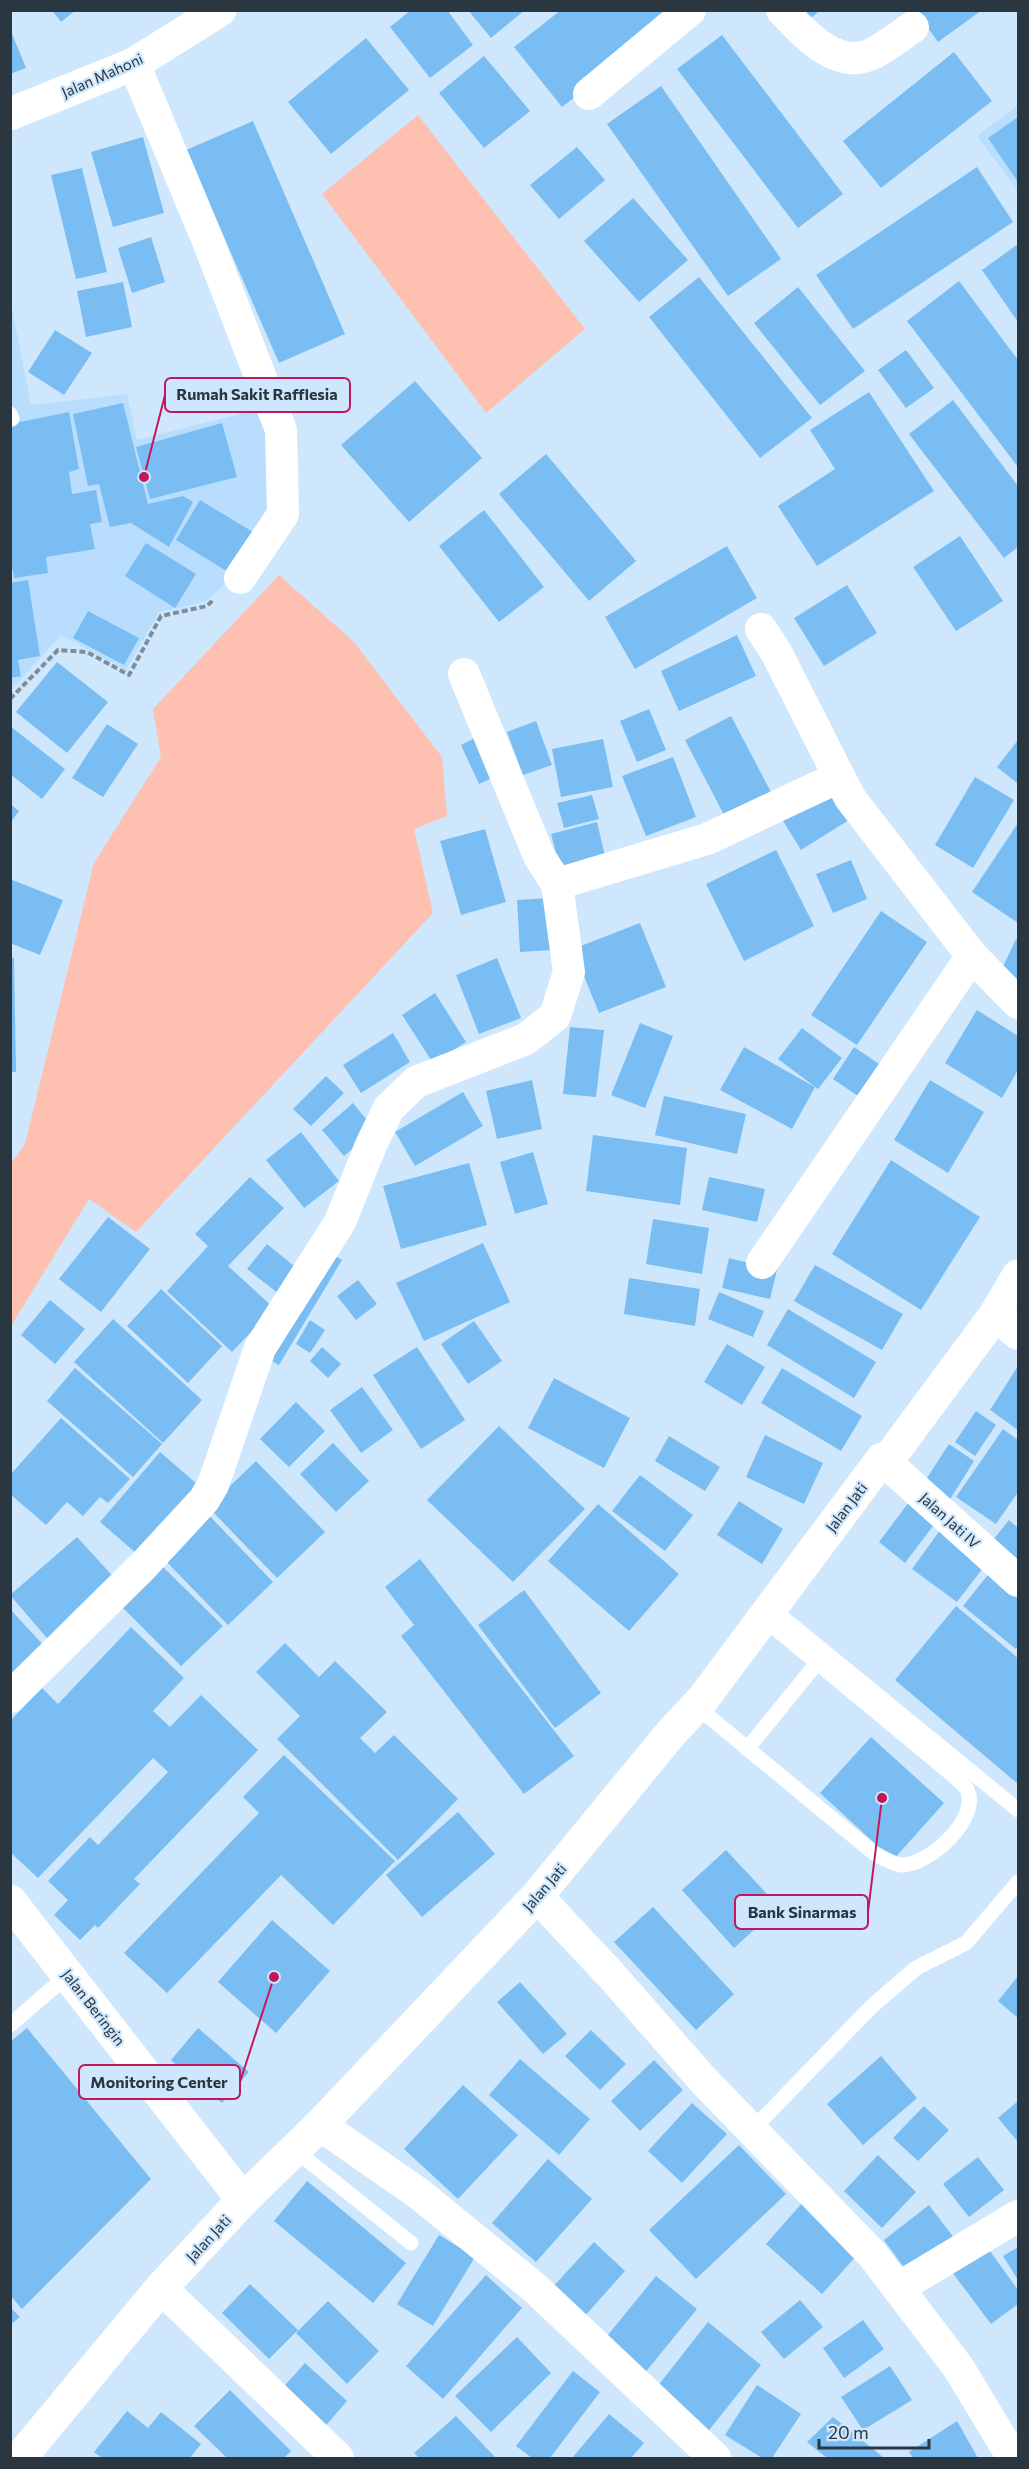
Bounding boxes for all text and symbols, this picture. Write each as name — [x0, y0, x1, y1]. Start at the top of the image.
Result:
street label: Jalan Mahoni — [58, 49, 146, 101]
callout: Rumah Sakit Rafflesia — [165, 378, 350, 412]
text: Rumah Sakit Rafflesia — [176, 384, 338, 403]
street label: Jalan Jati — [821, 1479, 871, 1535]
street label: Jalan Jati IV — [916, 1488, 984, 1552]
street label: Jalan Jati — [518, 1859, 570, 1915]
callout: Bank Sinarmas — [735, 1895, 868, 1929]
text: Bank Sinarmas — [748, 1902, 856, 1921]
street label: Jalan Beringin — [59, 1965, 129, 2049]
callout: Monitoring Center — [79, 2065, 240, 2099]
text: Monitoring Center — [90, 2072, 228, 2091]
street label: Jalan Jati — [182, 2211, 234, 2265]
scale bar — [819, 2412, 928, 2450]
text: 20 m — [828, 2421, 869, 2443]

